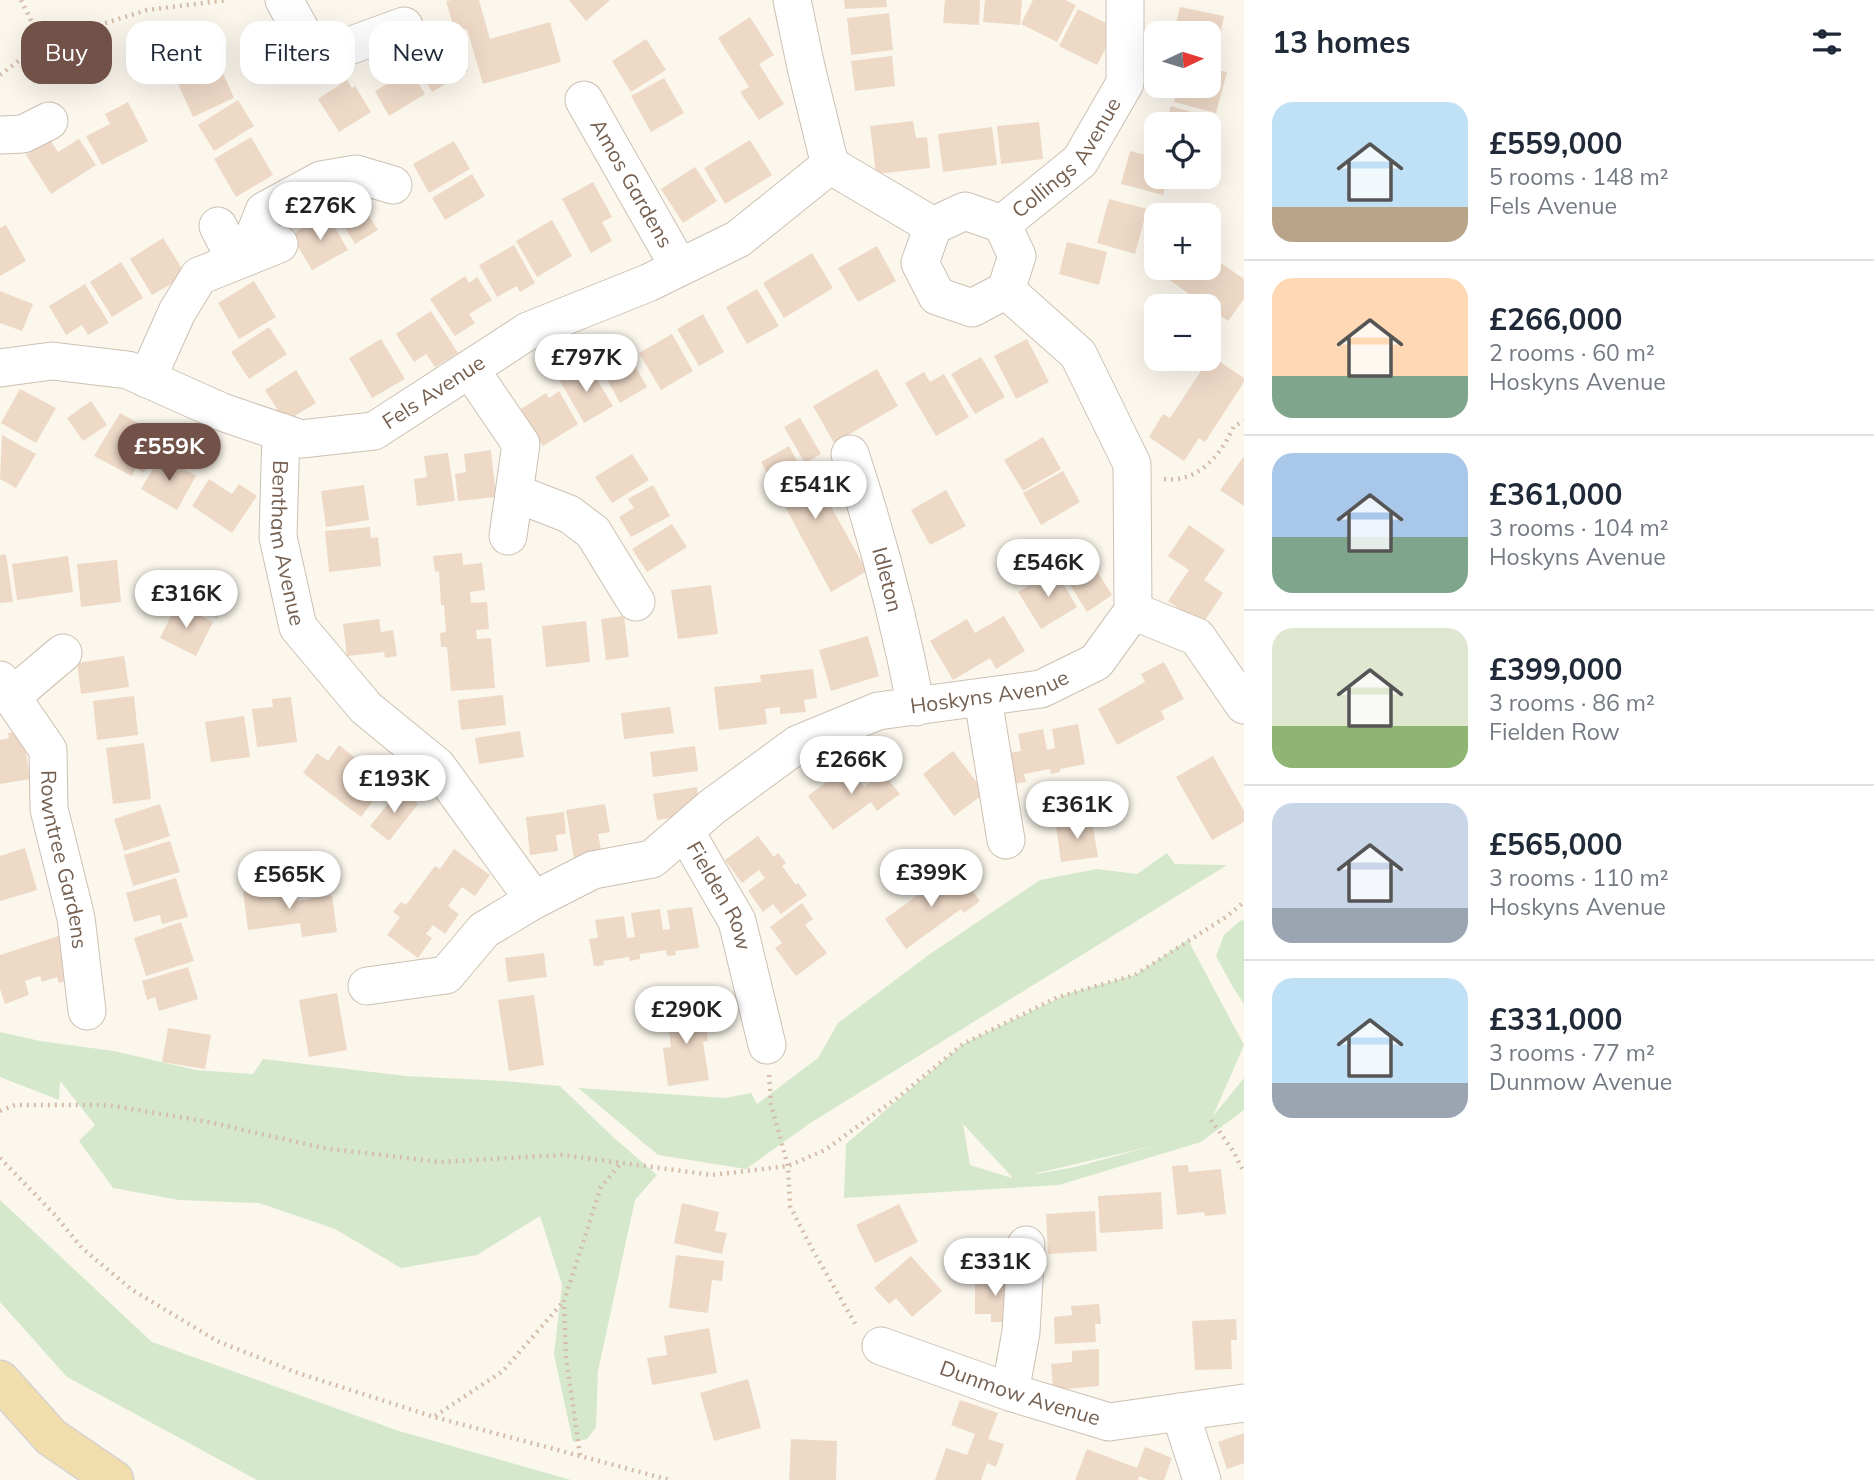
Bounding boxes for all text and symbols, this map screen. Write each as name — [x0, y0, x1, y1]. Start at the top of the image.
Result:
chip: Buy — [21, 21, 112, 84]
chip: Rent — [126, 21, 226, 84]
chip: Filters — [240, 21, 355, 84]
chip: New — [369, 21, 468, 84]
north arrow — [1144, 21, 1222, 98]
map controls — [1144, 21, 1221, 371]
text: 13 homes — [1272, 23, 1411, 61]
icon: filters — [1808, 23, 1846, 61]
street label: Collings Avenue — [1006, 92, 1126, 223]
button: locate — [1144, 112, 1221, 189]
street label: Amos Gardens — [585, 114, 679, 252]
text: £559,000 — [1489, 124, 1622, 162]
icon: home — [1328, 130, 1412, 214]
text: 5 rooms · 148 m² — [1489, 162, 1669, 191]
pin: £276K — [271, 182, 369, 242]
text: £276K — [285, 190, 355, 219]
text: Fels Avenue — [1489, 191, 1617, 220]
button: + — [1144, 203, 1221, 280]
button: − — [1144, 294, 1221, 371]
text: £266,000 — [1489, 300, 1622, 338]
icon: home — [1328, 306, 1412, 390]
pin: £797K — [537, 334, 635, 394]
text: 2 rooms · 60 m² — [1489, 338, 1655, 367]
text: £797K — [551, 342, 621, 371]
street label: Fels Avenue — [377, 349, 489, 434]
text: Hoskyns Avenue — [1489, 367, 1666, 396]
pin: £559K — [120, 424, 218, 483]
text: £559K — [134, 431, 204, 460]
street label: Bentham Avenue — [265, 460, 311, 628]
pin: £541K — [766, 462, 864, 521]
text: £541K — [780, 469, 850, 498]
text: £361,000 — [1489, 475, 1622, 513]
icon: home — [1328, 481, 1412, 565]
text: 3 rooms · 104 m² — [1489, 513, 1669, 542]
pin: £546K — [999, 540, 1097, 599]
text: Hoskyns Avenue — [1489, 542, 1666, 571]
street label: Idleton — [867, 544, 909, 614]
text: £546K — [1013, 547, 1083, 576]
pin: £316K — [137, 570, 235, 630]
text: £316K — [151, 578, 221, 607]
text: £399,000 — [1489, 650, 1622, 688]
icon: home — [1328, 656, 1412, 740]
street label: Hoskyns Avenue — [908, 663, 1073, 719]
text: 3 rooms · 86 m² — [1489, 688, 1655, 717]
text: Fielden Row — [1489, 717, 1620, 746]
pin: £266K — [802, 736, 900, 796]
text: £266K — [816, 744, 886, 773]
pin: £193K — [345, 756, 443, 815]
text: £193K — [359, 763, 429, 792]
street label: Rowntree Gardens — [36, 770, 94, 950]
pin: £361K — [1028, 782, 1126, 841]
text: £361K — [1042, 789, 1112, 818]
text: £565,000 — [1489, 825, 1622, 863]
icon: home — [1328, 831, 1412, 915]
street label: Fielden Row — [682, 836, 758, 953]
pin: £399K — [882, 850, 980, 909]
pin: £565K — [240, 852, 338, 911]
text: £399K — [896, 857, 966, 886]
text: £565K — [254, 859, 324, 888]
text: 3 rooms · 110 m² — [1489, 863, 1669, 892]
text: Hoskyns Avenue — [1489, 892, 1666, 921]
pin: £290K — [637, 986, 735, 1046]
text: £290K — [651, 994, 721, 1023]
text: £331,000 — [1489, 1000, 1622, 1038]
icon: home — [1328, 1006, 1412, 1090]
text: 3 rooms · 77 m² — [1489, 1038, 1655, 1067]
text: Dunmow Avenue — [1489, 1067, 1672, 1096]
pin: £331K — [946, 1238, 1044, 1298]
text: £331K — [960, 1246, 1030, 1275]
street label: Dunmow Avenue — [937, 1354, 1104, 1431]

